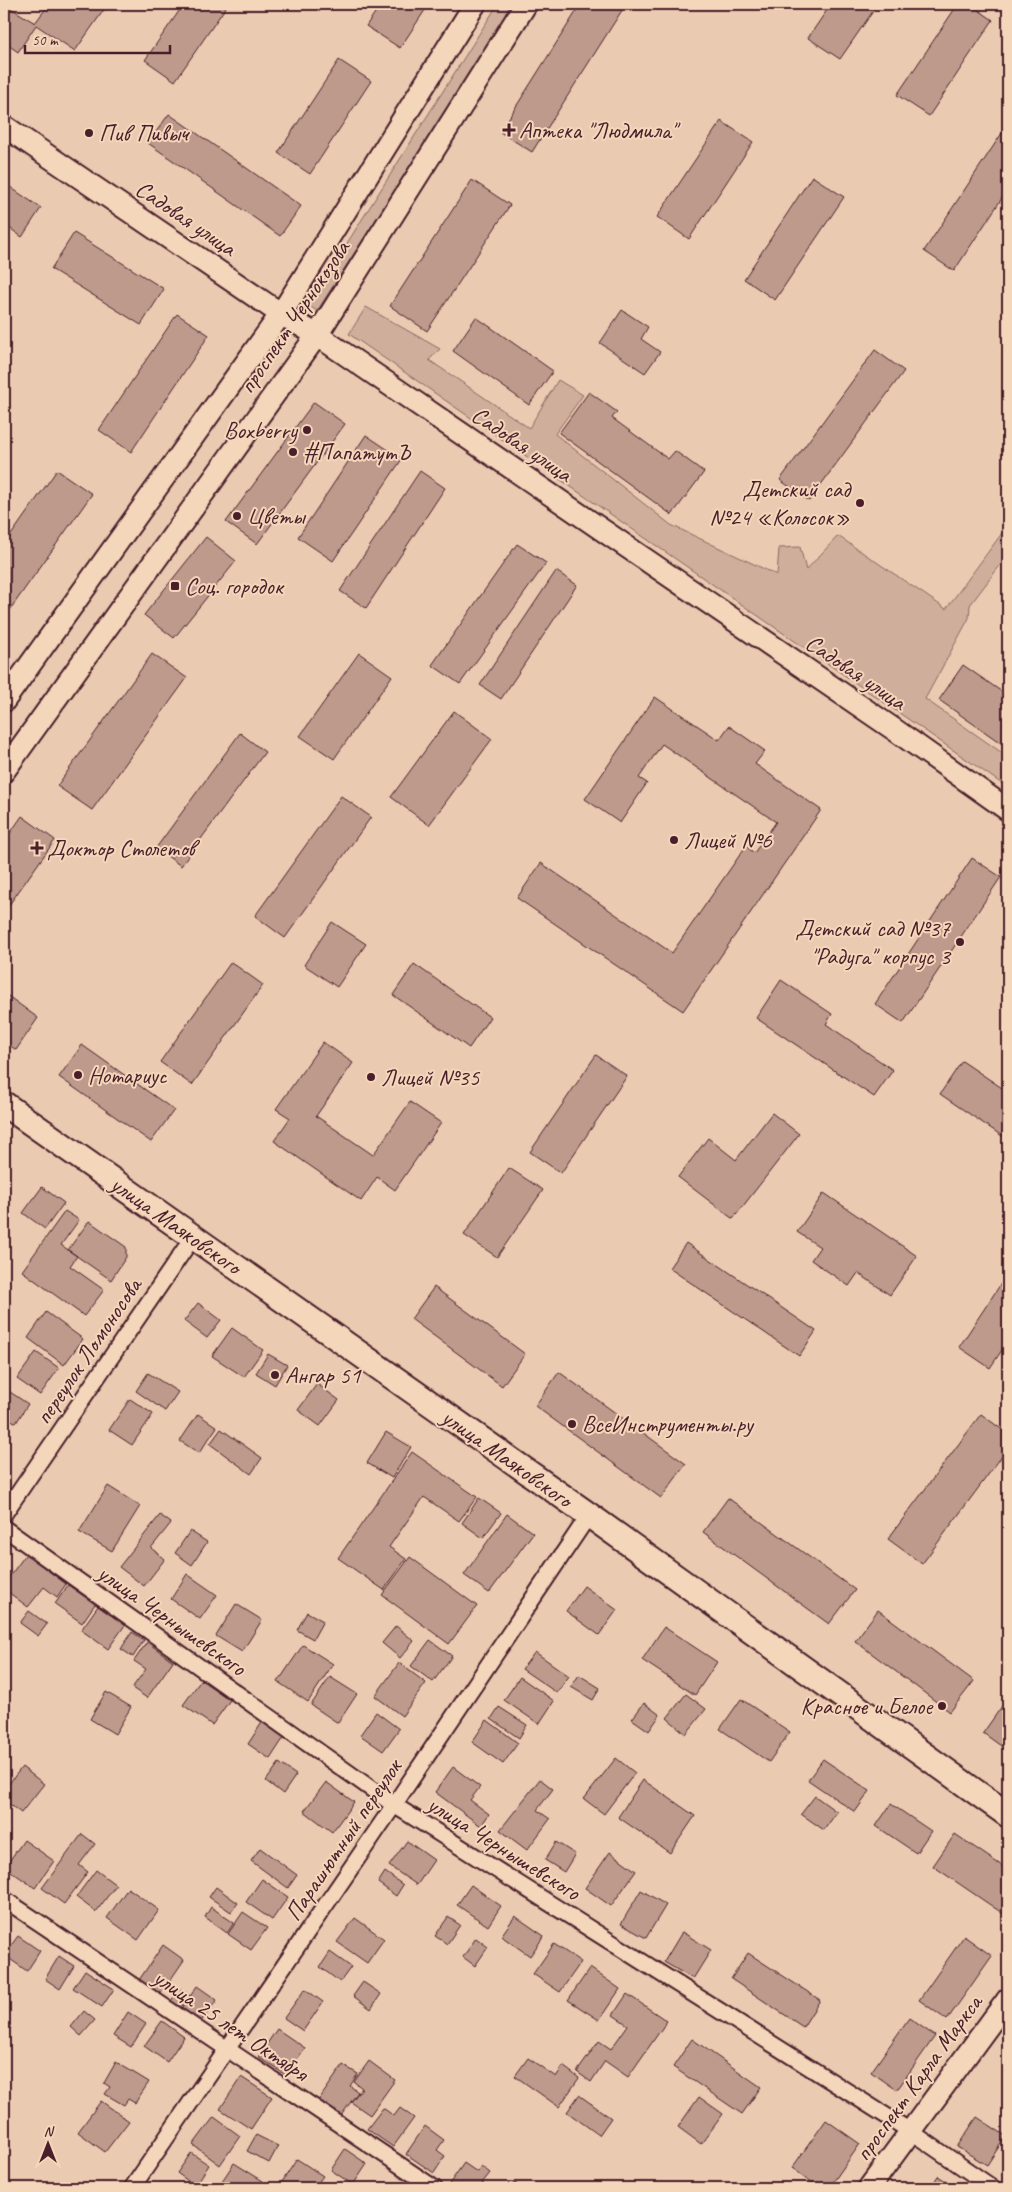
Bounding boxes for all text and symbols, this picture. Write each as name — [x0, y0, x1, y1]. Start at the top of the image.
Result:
scale bar — [25, 22, 170, 54]
text: 50 m — [32, 31, 59, 50]
place label: Аптека "Людмила" — [519, 115, 682, 145]
place label: Пив Пивыч — [99, 118, 191, 148]
marker: Аптека "Людмила" — [503, 124, 515, 136]
marker: Пив Пивыч — [83, 127, 95, 139]
street label: Садовая улица — [130, 173, 243, 263]
street label: проспект Чернокозова — [232, 233, 358, 400]
street label: Садовая улица — [466, 399, 579, 489]
place label: Boxberry — [224, 415, 299, 445]
marker: Boxberry — [301, 424, 313, 436]
place label: #ПапатутЪ — [303, 437, 412, 467]
marker: #ПапатутЪ — [287, 446, 299, 458]
place label: Детский сад №24 «Колосок» — [709, 474, 852, 532]
marker: Детский сад №24 «Колосок» — [854, 497, 866, 509]
place label: Цветы — [247, 501, 307, 531]
marker: Цветы — [231, 510, 243, 522]
place label: Соц. городок — [185, 571, 285, 601]
marker: Соц. городок — [169, 580, 181, 592]
street label: Садовая улица — [800, 627, 913, 717]
place label: Лицей №6 — [684, 825, 773, 855]
place label: Доктор Столетов — [47, 833, 201, 863]
marker: Лицей №6 — [668, 834, 680, 846]
marker: Доктор Столетов — [31, 842, 43, 854]
place label: Детский сад №37 "Радуга" корпус 3 — [795, 913, 952, 971]
marker: Детский сад №37 "Радуга" корпус 3 — [954, 936, 966, 948]
place label: Нотариус — [88, 1060, 168, 1090]
place label: Лицей №35 — [381, 1062, 481, 1092]
marker: Нотариус — [72, 1069, 84, 1081]
marker: Лицей №35 — [365, 1071, 377, 1083]
street label: улица Маяковского — [103, 1168, 249, 1282]
street label: переулок Ломоносова — [28, 1270, 149, 1430]
place label: Ангар 51 — [285, 1360, 362, 1390]
marker: Ангар 51 — [269, 1369, 281, 1381]
street label: улица Маяковского — [434, 1401, 580, 1515]
place label: ВсеИнструменты.ру — [582, 1409, 754, 1439]
marker: ВсеИнструменты.ру — [566, 1418, 578, 1430]
street label: улица Чернышевского — [90, 1557, 253, 1683]
place label: Красное и Белое — [801, 1691, 934, 1721]
marker: Красное и Белое — [936, 1700, 948, 1712]
street label: Парашютный переулок — [278, 1752, 409, 1926]
street label: улица Чернышевского — [420, 1788, 587, 1908]
street label: улица 25 лет Октября — [146, 1961, 316, 2089]
street label: проспект Карла Маркса — [848, 1987, 990, 2167]
north arrow — [22, 2120, 72, 2170]
text: N — [44, 2123, 55, 2140]

